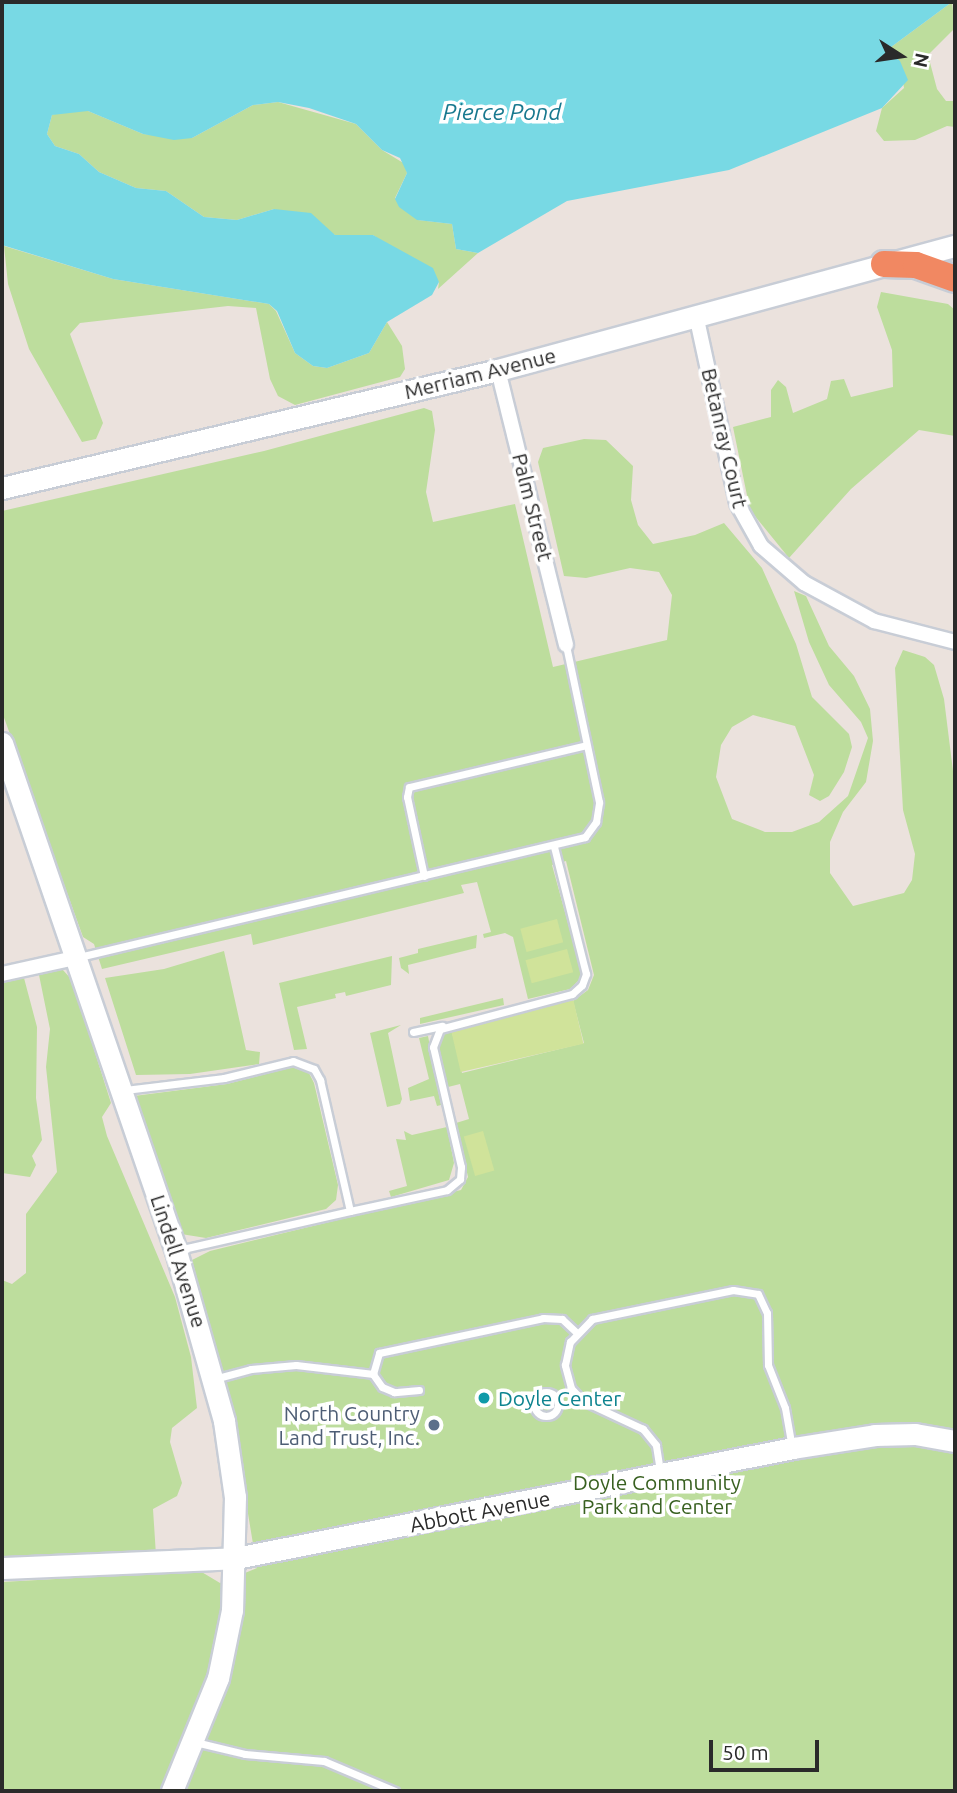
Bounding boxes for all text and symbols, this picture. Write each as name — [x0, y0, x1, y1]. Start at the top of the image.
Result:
north arrow — [866, 21, 936, 91]
text: N — [909, 51, 934, 70]
water label: Pierce Pond — [443, 98, 561, 126]
street label: Merriam Avenue — [402, 342, 558, 404]
street label: Betanray Court — [697, 366, 753, 510]
street label: Palm Street — [507, 450, 559, 564]
street label: Lindell Avenue — [146, 1191, 212, 1331]
place label: Doyle Center — [498, 1385, 621, 1411]
marker: Doyle Center — [476, 1390, 492, 1406]
place label: North Country Land Trust, Inc. — [278, 1400, 420, 1450]
marker: North Country Land Trust, Inc. — [426, 1417, 442, 1433]
park label: Doyle Community Park and Center — [573, 1469, 741, 1519]
street label: Abbott Avenue — [408, 1485, 552, 1537]
scale bar — [712, 1727, 822, 1771]
text: 50 m — [722, 1740, 769, 1764]

